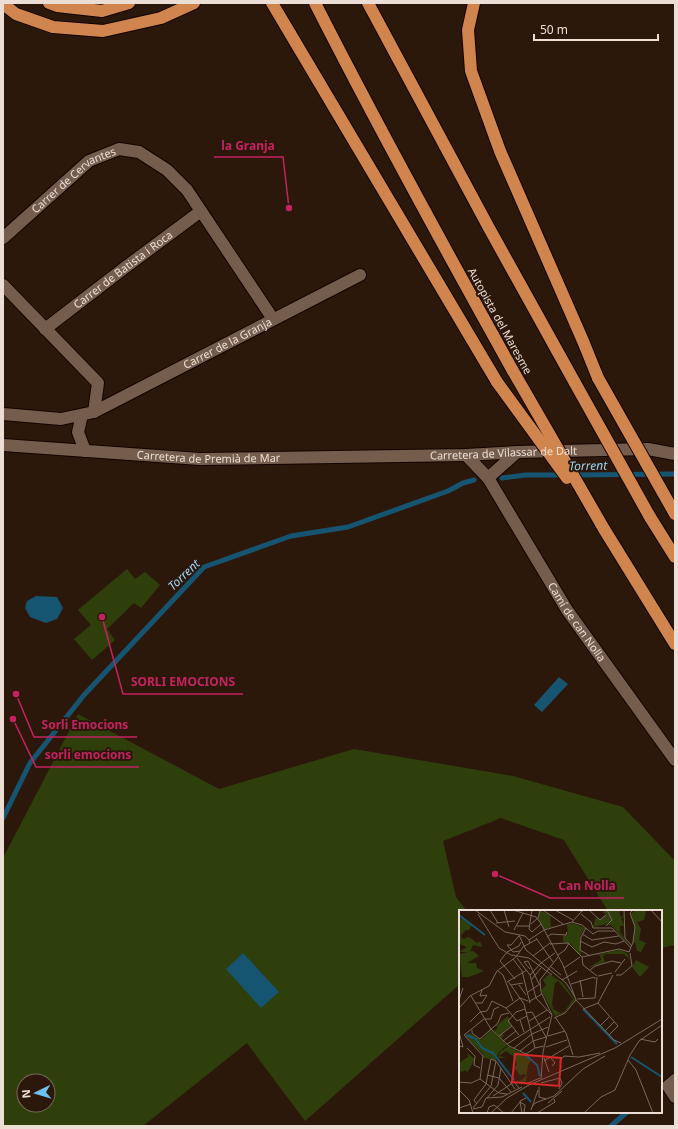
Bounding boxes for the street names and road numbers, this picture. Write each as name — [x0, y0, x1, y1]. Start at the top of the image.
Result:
street label: Carrer de Cervantes — [28, 143, 118, 216]
street label: Carrer de Batista i Roca — [70, 227, 175, 312]
street label: Autopista del Maresme — [465, 265, 536, 377]
street label: Carrer de la Granja — [180, 314, 274, 372]
street label: Carretera de Vilassar de Dalt — [430, 443, 577, 463]
street label: Carretera de Premià de Mar — [136, 447, 281, 466]
street label: Camí de can Nolla — [545, 579, 610, 664]

